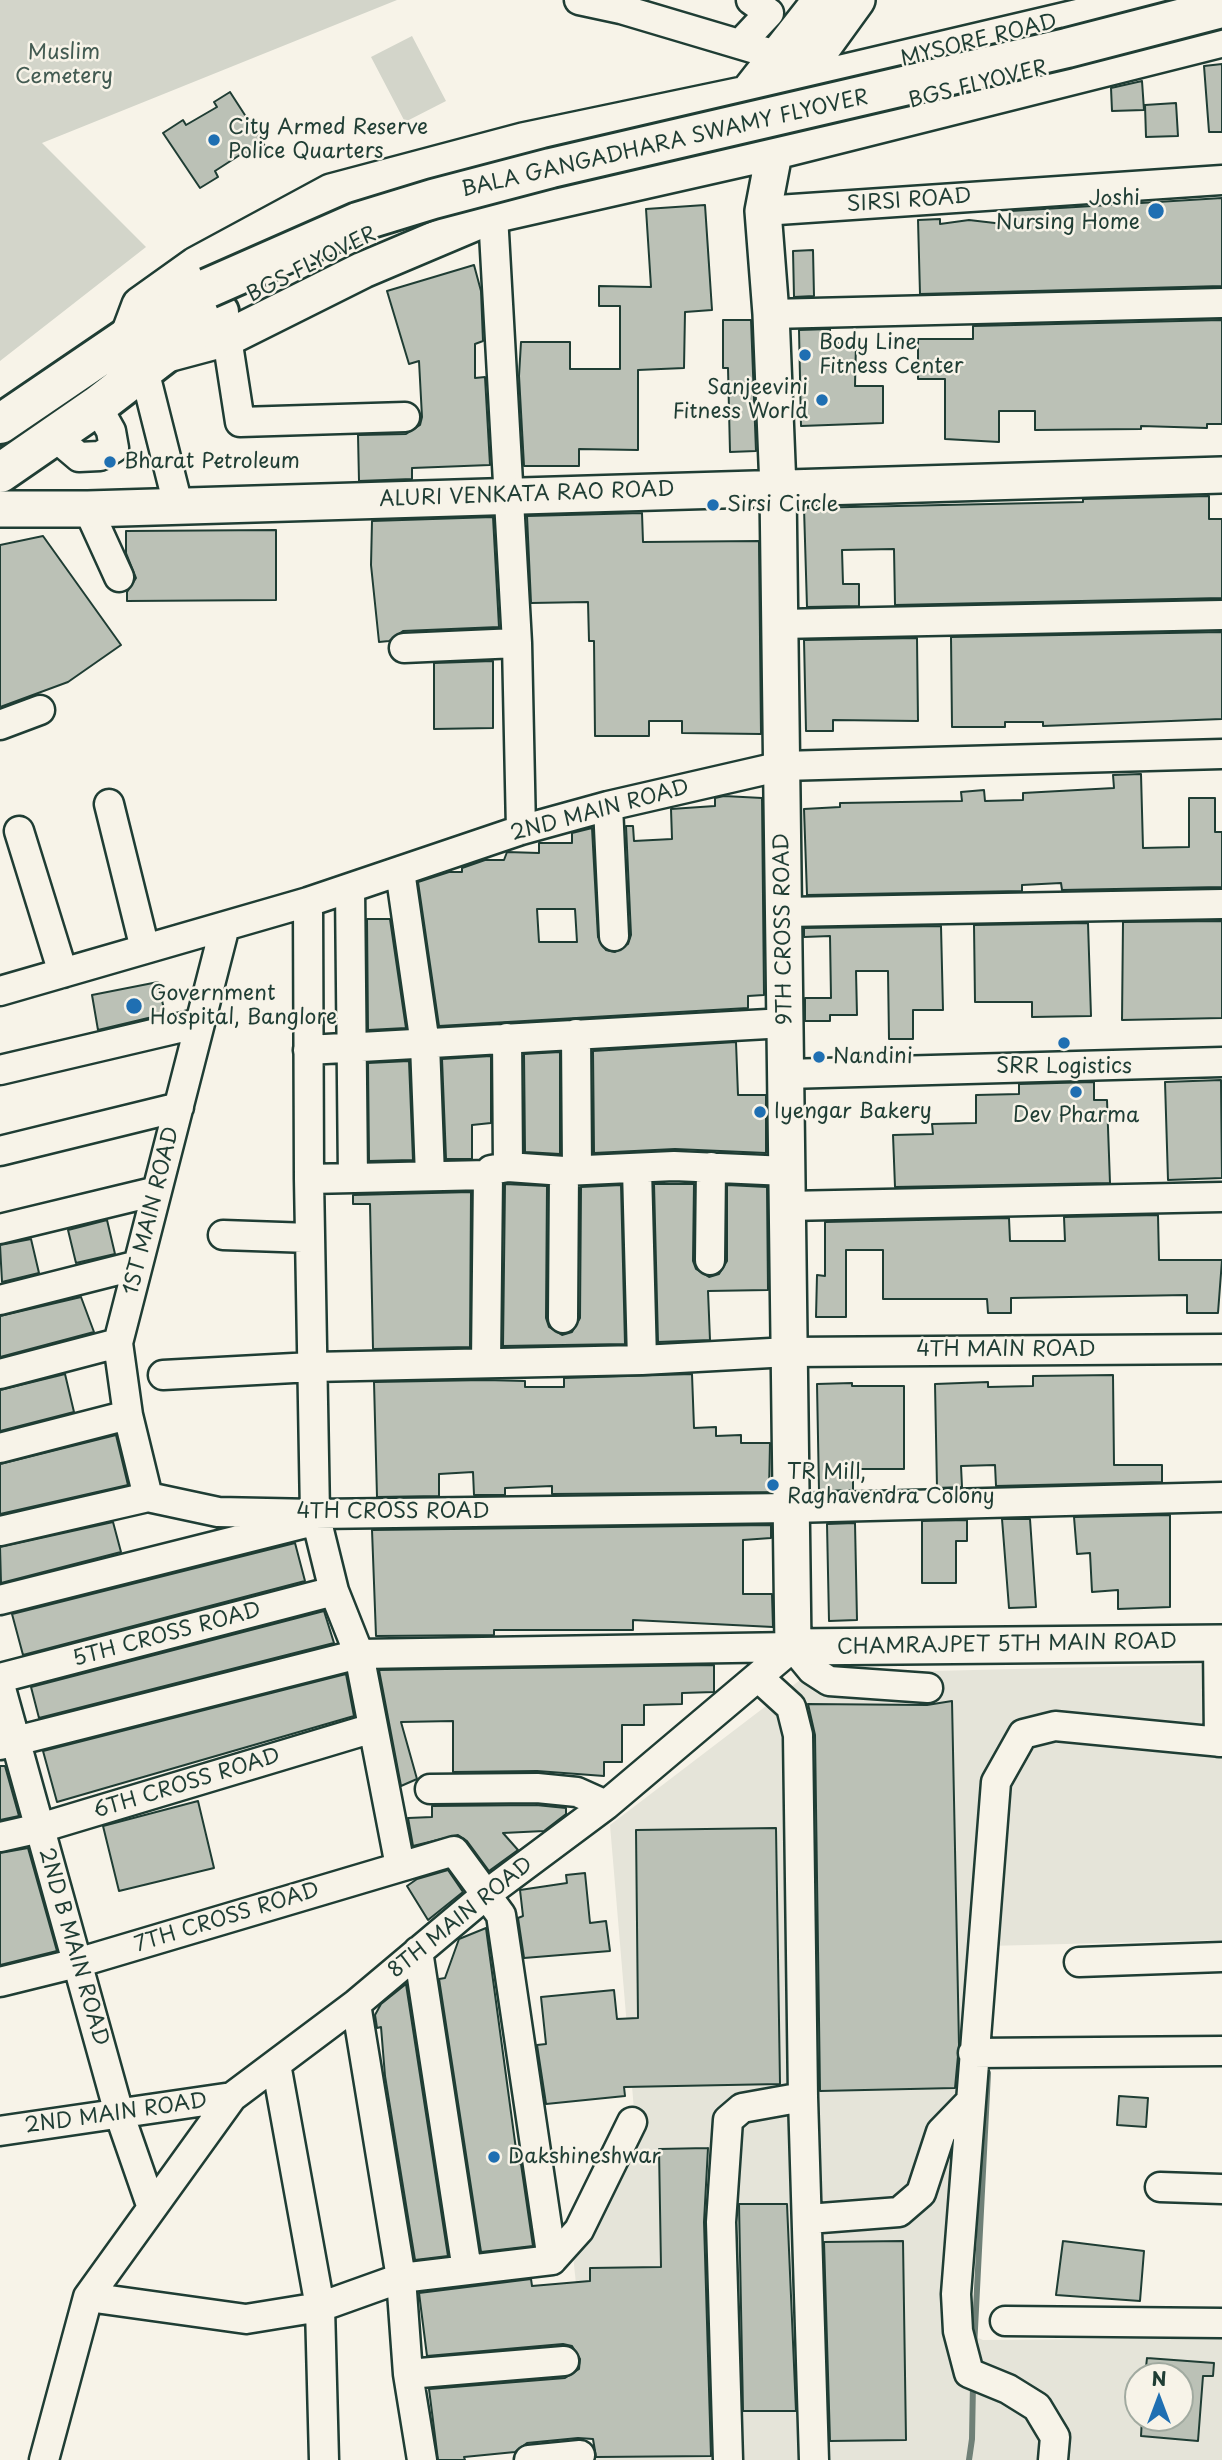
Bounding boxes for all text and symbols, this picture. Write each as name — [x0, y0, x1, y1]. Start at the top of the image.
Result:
street label: MYSORE ROAD — [898, 9, 1060, 73]
park label: Muslim Cemetery — [15, 40, 113, 90]
street label: BGS FLYOVER — [906, 56, 1050, 114]
street label: BALA GANGADHARA SWAMY FLYOVER — [459, 85, 871, 203]
place label: City Armed Reserve Police Quarters — [228, 115, 428, 165]
marker: City Armed Reserve Police Quarters — [206, 132, 222, 148]
street label: SIRSI ROAD — [846, 184, 972, 218]
place label: Joshi Nursing Home — [996, 186, 1140, 236]
marker: Joshi Nursing Home — [1146, 201, 1166, 221]
street label: BGS FLYOVER — [243, 222, 381, 308]
place label: Body Line Fitness Center — [819, 330, 964, 380]
marker: Body Line Fitness Center — [797, 347, 813, 363]
place label: Sanjeevini Fitness World — [672, 375, 808, 425]
marker: Sanjeevini Fitness World — [814, 392, 830, 408]
place label: Bharat Petroleum — [124, 449, 300, 475]
marker: Bharat Petroleum — [102, 454, 118, 470]
street label: ALURI VENKATA RAO ROAD — [379, 477, 675, 513]
place label: Sirsi Circle — [727, 492, 839, 518]
marker: Sirsi Circle — [705, 497, 721, 513]
street label: 2ND MAIN ROAD — [508, 775, 692, 847]
street label: 9TH CROSS ROAD — [770, 833, 798, 1025]
place label: Government Hospital, Banglore — [150, 981, 337, 1031]
marker: Government Hospital, Banglore — [124, 996, 144, 1016]
marker: SRR Logistics — [1056, 1035, 1072, 1051]
place label: Nandini — [833, 1044, 913, 1070]
marker: Nandini — [811, 1049, 827, 1065]
place label: SRR Logistics — [996, 1054, 1132, 1080]
marker: Dev Pharma — [1068, 1084, 1084, 1100]
place label: Iyengar Bakery — [774, 1099, 932, 1125]
place label: Dev Pharma — [1013, 1103, 1139, 1129]
marker: Iyengar Bakery — [752, 1104, 768, 1120]
street label: 1ST MAIN ROAD — [119, 1124, 185, 1298]
street label: 4TH MAIN ROAD — [916, 1337, 1096, 1363]
place label: TR Mill, Raghavendra Colony — [787, 1460, 995, 1510]
marker: TR Mill, Raghavendra Colony — [765, 1477, 781, 1493]
street label: 4TH CROSS ROAD — [296, 1499, 490, 1525]
street label: 5TH CROSS ROAD — [70, 1598, 264, 1672]
street label: CHAMRAJPET 5TH MAIN ROAD — [837, 1629, 1177, 1661]
street label: 6TH CROSS ROAD — [91, 1744, 283, 1824]
street label: 2ND B MAIN ROAD — [33, 1845, 113, 2049]
street label: 8TH MAIN ROAD — [384, 1852, 538, 1984]
street label: 7TH CROSS ROAD — [132, 1878, 322, 1958]
street label: 2ND MAIN ROAD — [23, 2089, 209, 2139]
place label: Dakshineshwar — [508, 2144, 661, 2170]
marker: Dakshineshwar — [486, 2149, 502, 2165]
north arrow — [1124, 2362, 1194, 2432]
text: N — [1151, 2364, 1167, 2392]

